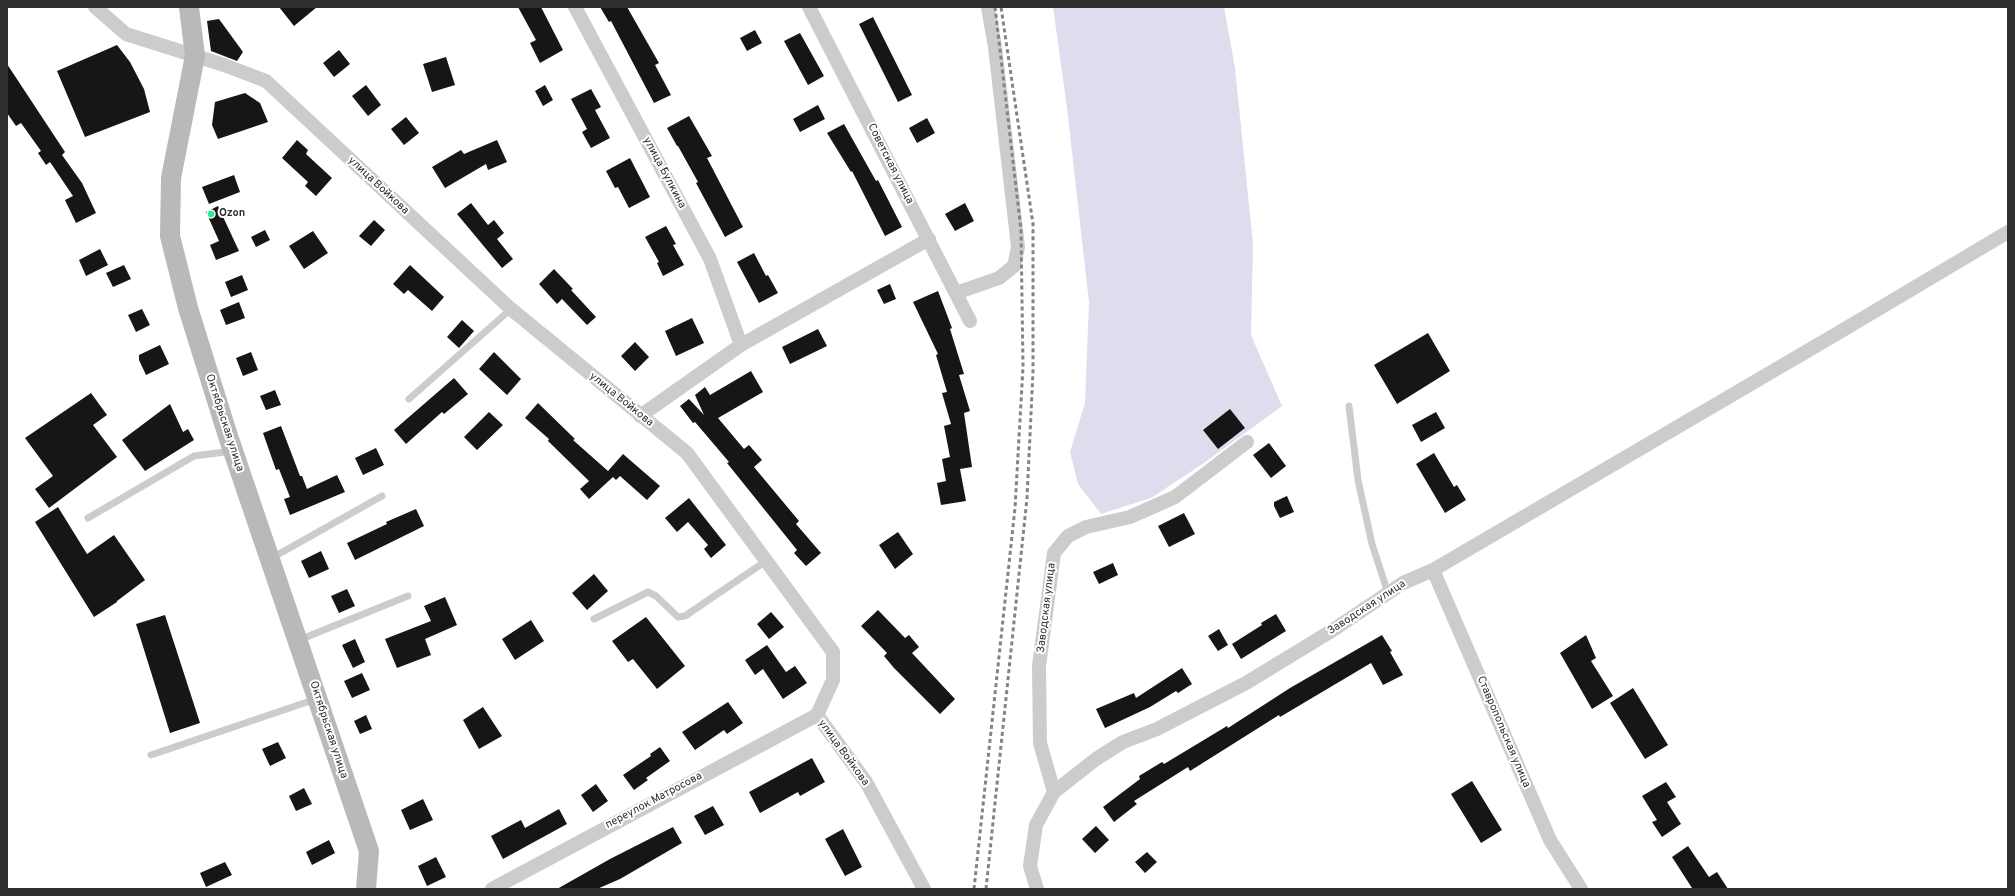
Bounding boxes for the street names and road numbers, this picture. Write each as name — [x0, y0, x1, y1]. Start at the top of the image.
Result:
street label: Советская улица — [864, 122, 916, 206]
street label: улица Булкина — [640, 135, 688, 211]
street label: улица Войкова — [345, 154, 411, 218]
street label: улица Войкова — [586, 370, 656, 430]
street label: Октябрьская улица — [202, 373, 246, 473]
street label: Заводская улица — [1035, 562, 1059, 654]
street label: Заводская улица — [1325, 578, 1409, 638]
street label: Ставропольская улица — [1474, 674, 1532, 790]
street label: Октябрьская улица — [306, 680, 350, 780]
street label: улица Войкова — [815, 717, 871, 789]
street label: переулок Матросова — [603, 770, 705, 832]

